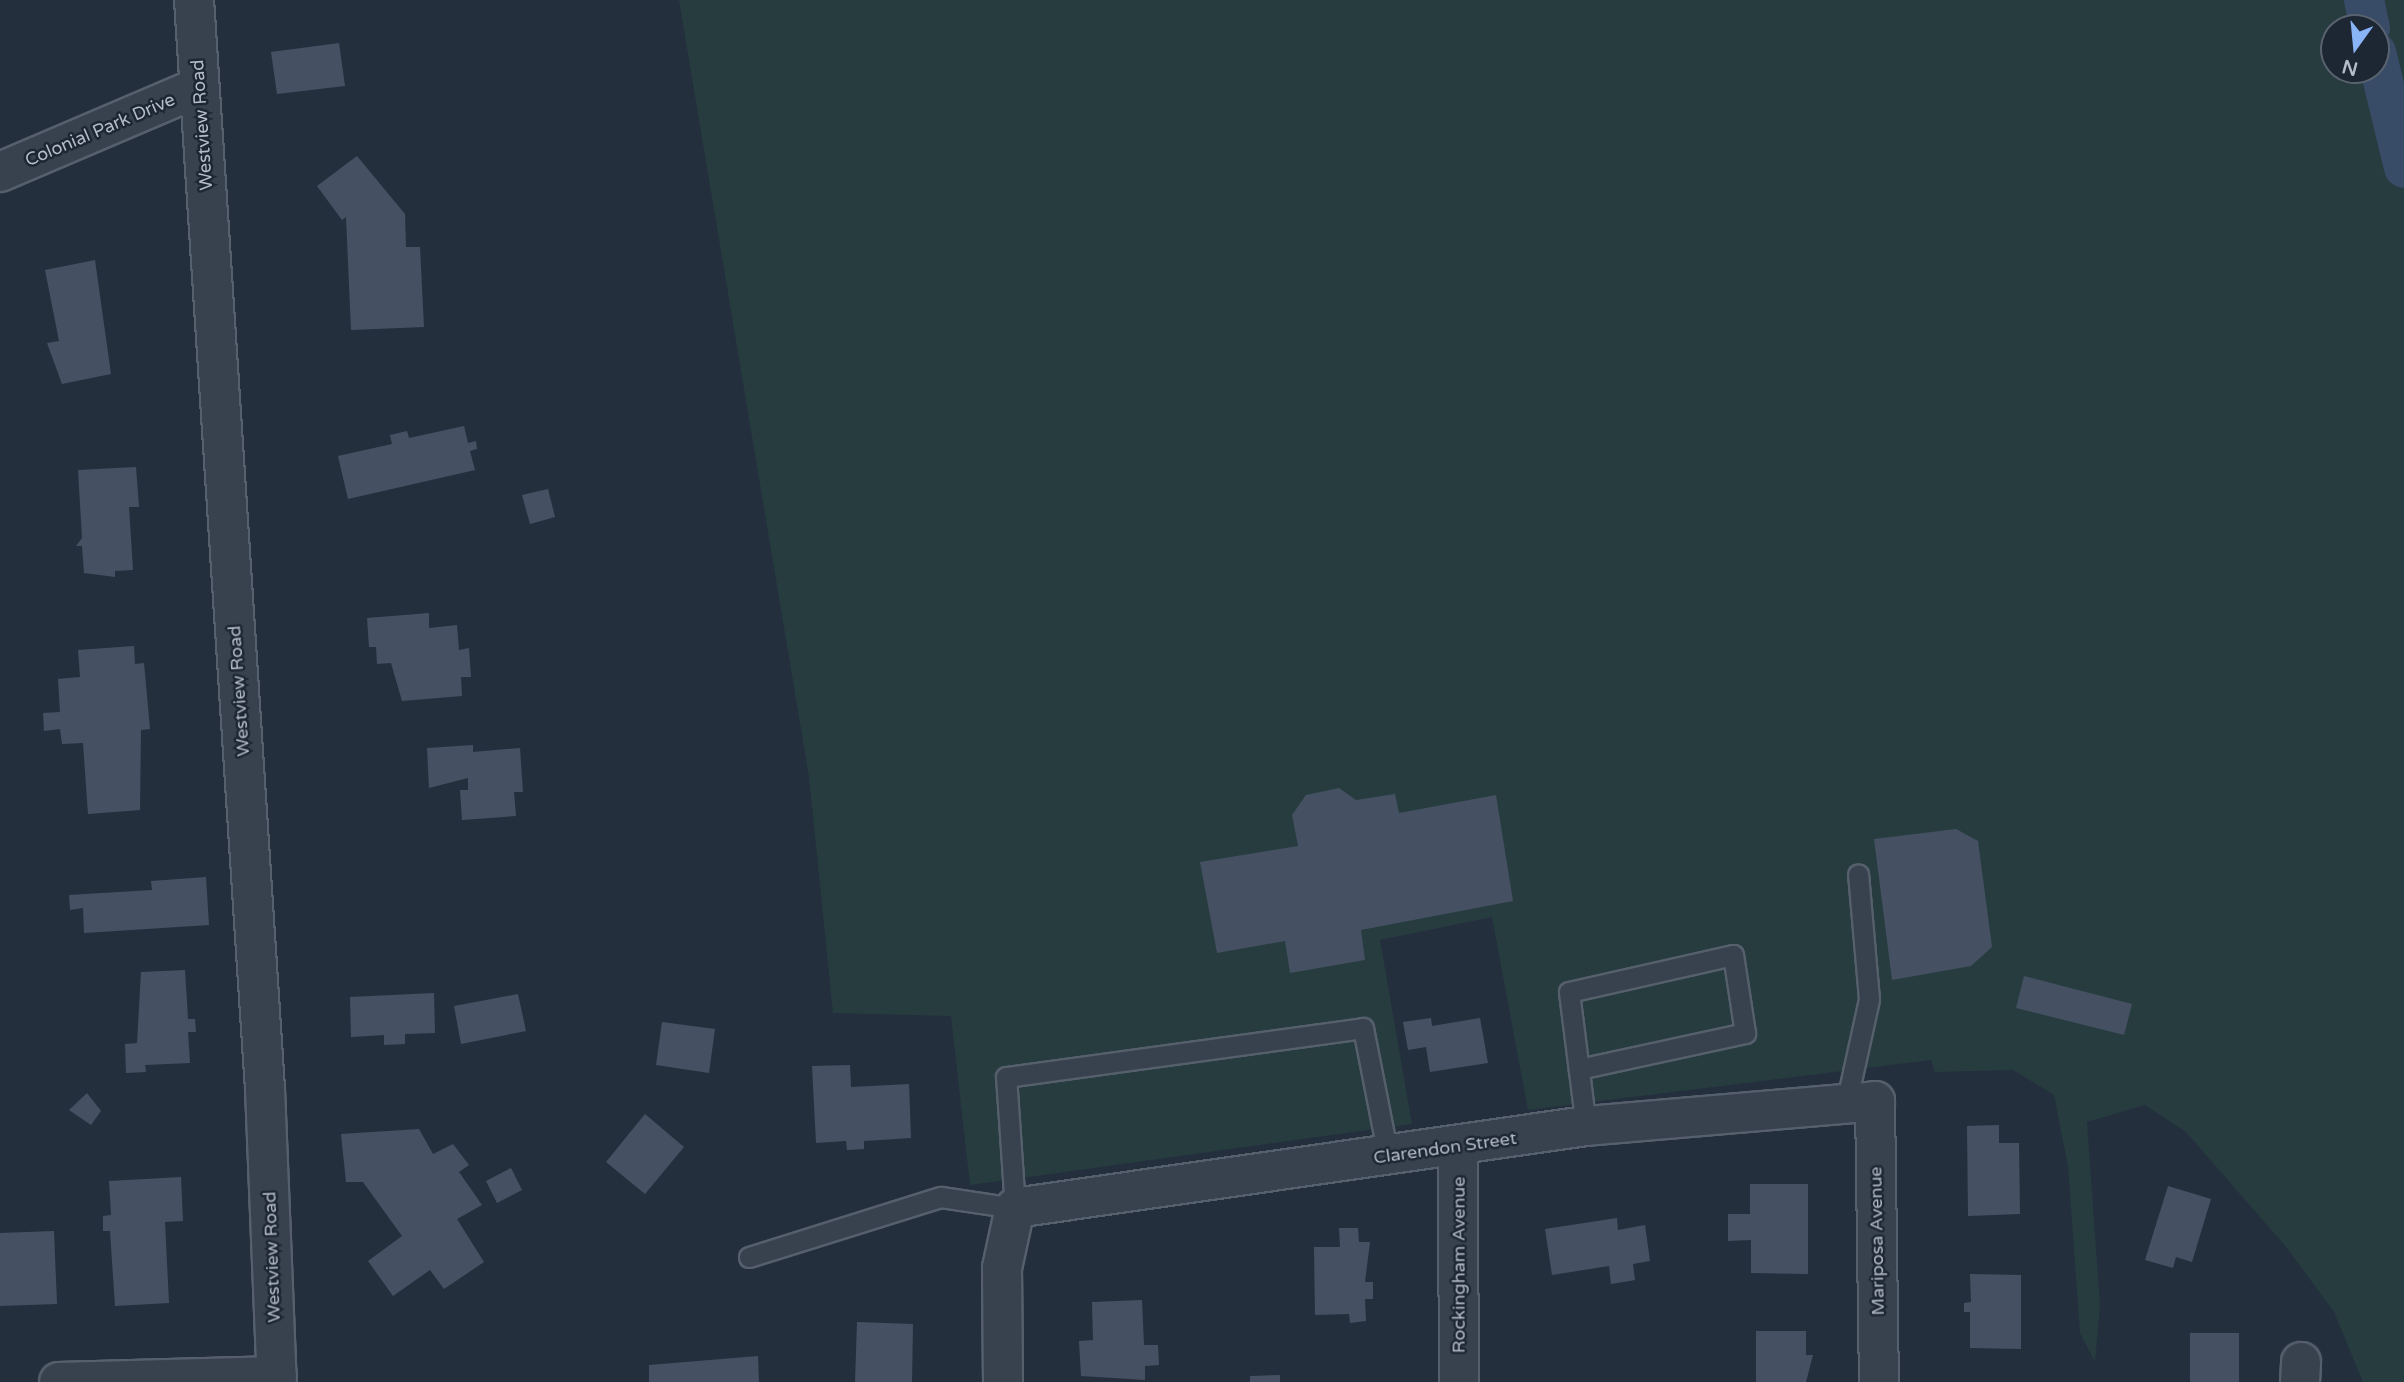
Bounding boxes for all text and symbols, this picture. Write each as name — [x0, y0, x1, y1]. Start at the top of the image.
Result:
north arrow — [2320, 14, 2390, 84]
text: N — [2340, 55, 2360, 80]
street label: Westview Road — [187, 59, 217, 191]
street label: Colonial Park Drive — [22, 89, 178, 171]
street label: Westview Road — [224, 625, 254, 757]
street label: Clarendon Street — [1372, 1127, 1518, 1169]
street label: Mariposa Avenue — [1865, 1166, 1889, 1316]
street label: Rockingham Avenue — [1448, 1177, 1470, 1353]
street label: Westview Road — [259, 1191, 285, 1323]

